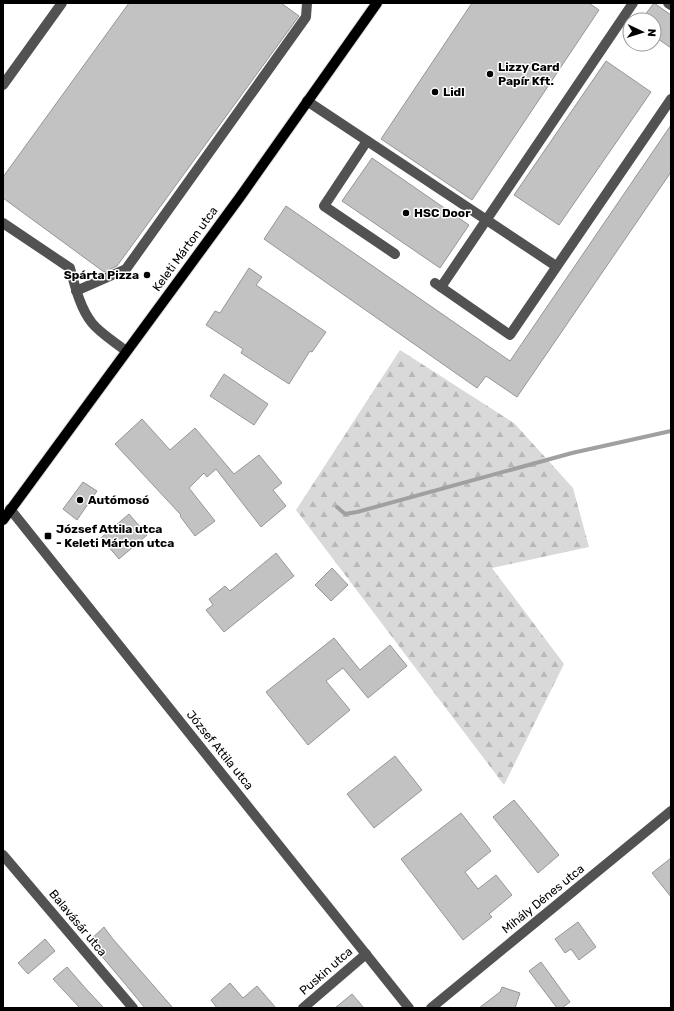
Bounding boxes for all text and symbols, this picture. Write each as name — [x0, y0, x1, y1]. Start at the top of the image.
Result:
north arrow — [622, 12, 662, 52]
text: N — [645, 28, 658, 37]
place label: Lizzy Card Papír Kft. — [498, 60, 560, 88]
marker: Lizzy Card Papír Kft. — [485, 69, 495, 79]
place label: Lidl — [443, 85, 465, 99]
marker: Lidl — [430, 87, 440, 97]
street label: Keleti Márton utca — [150, 204, 220, 294]
place label: HSC Door — [414, 206, 471, 220]
marker: HSC Door — [401, 208, 411, 218]
place label: Spárta Pizza — [64, 268, 139, 282]
marker: Spárta Pizza — [142, 270, 152, 280]
place label: Autómosó — [88, 493, 149, 507]
marker: Autómosó — [75, 495, 85, 505]
place label: József Attila utca - Keleti Márton utca — [56, 522, 174, 550]
marker: József Attila utca - Keleti Márton utca — [43, 531, 53, 541]
street label: József Attila utca — [184, 708, 256, 792]
street label: Mihály Dénes utca — [499, 862, 587, 936]
street label: Balavásár utca — [46, 887, 110, 959]
street label: Puskin utca — [297, 944, 355, 998]

